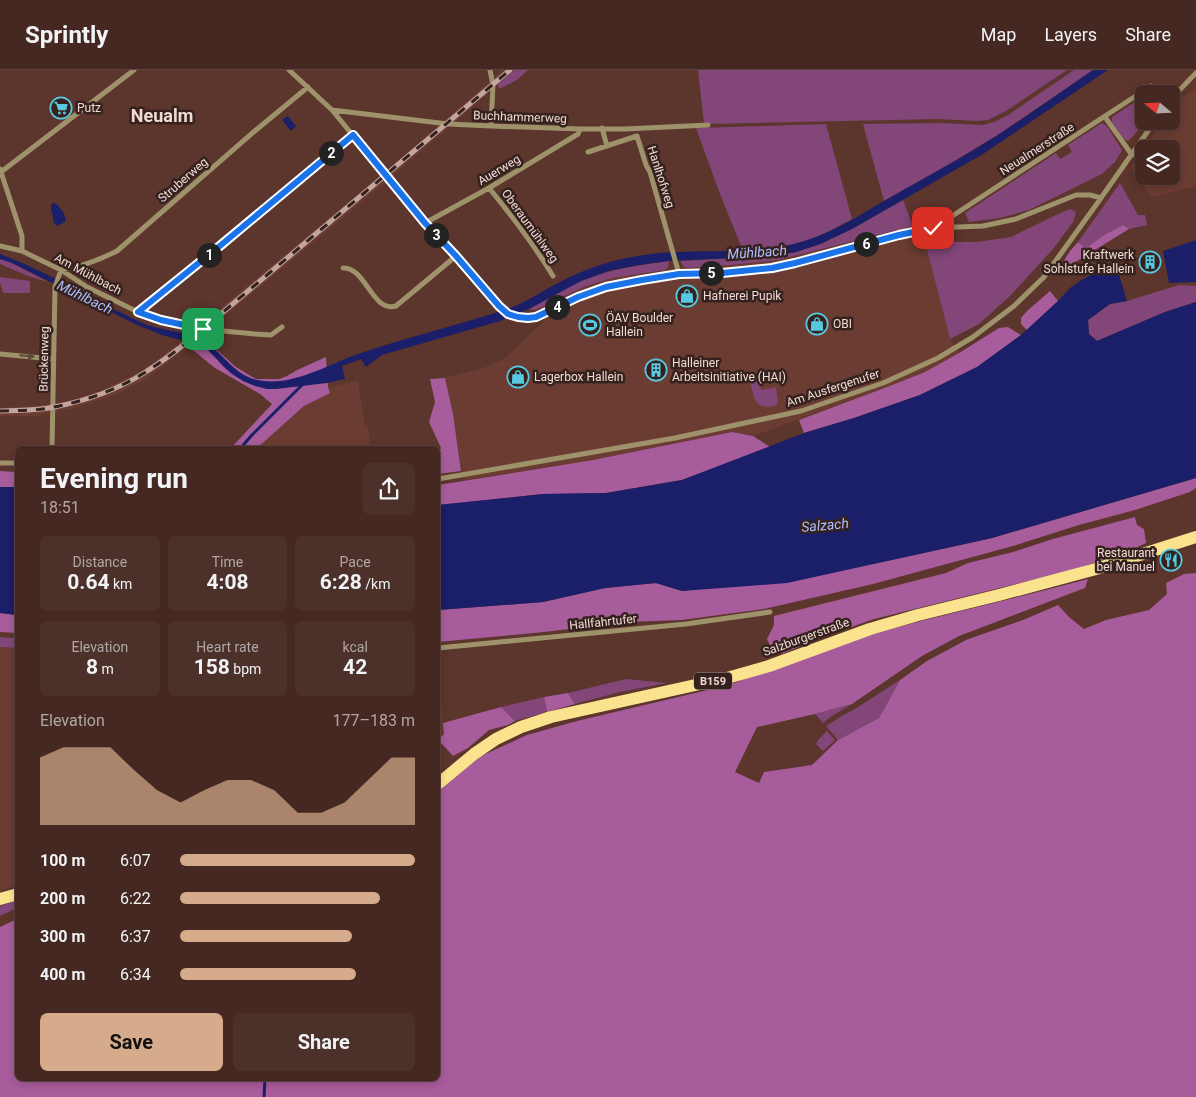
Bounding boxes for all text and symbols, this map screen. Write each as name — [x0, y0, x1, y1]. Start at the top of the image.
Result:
text: Sprintly — [25, 21, 108, 49]
text: Map — [981, 24, 1016, 45]
text: Layers — [1044, 24, 1097, 45]
text: Share — [1125, 24, 1171, 45]
north arrow — [1135, 85, 1180, 130]
map controls — [1135, 85, 1180, 185]
supermarket icon: Putz — [49, 96, 73, 120]
place label: Putz — [77, 101, 101, 115]
district label: Neualm — [131, 105, 193, 126]
street label: Buchhammerweg — [473, 108, 567, 126]
street label: Neualmerstraße — [997, 120, 1077, 178]
pin: 2 — [318, 140, 344, 166]
button: layers — [1135, 140, 1180, 185]
street label: Hanlhofweg — [644, 144, 678, 210]
text: 2 — [327, 145, 336, 161]
street label: Auerweg — [475, 152, 523, 188]
street label: Struberweg — [155, 155, 211, 205]
street label: Oberaumühlweg — [499, 187, 561, 265]
pin — [912, 207, 954, 249]
icon: check — [919, 214, 947, 242]
pin: 3 — [424, 222, 448, 248]
text: 3 — [432, 227, 441, 243]
pin: 6 — [854, 232, 878, 256]
text: 6 — [862, 236, 871, 252]
pin: 1 — [196, 242, 222, 268]
water label: Mühlbach — [727, 242, 787, 262]
text: 1 — [205, 247, 214, 263]
place label: Kraftwerk Sohlstufe Hallein — [1044, 248, 1135, 276]
street label: Am Mühlbach — [52, 250, 124, 298]
building icon: Kraftwerk Sohlstufe Hallein — [1138, 250, 1162, 274]
pin: 5 — [698, 260, 724, 286]
text: 5 — [707, 265, 716, 281]
water label: Mühlbach — [54, 276, 116, 318]
shop icon: Hafnerei Pupik — [675, 284, 699, 308]
place label: Hafnerei Pupik — [703, 289, 782, 303]
pin: 4 — [544, 294, 570, 320]
text: 4 — [553, 299, 562, 315]
pin — [182, 308, 224, 350]
place label: ÖAV Boulder Hallein — [606, 310, 673, 339]
shop icon: OBI — [805, 312, 829, 336]
sports icon: ÖAV Boulder Hallein — [578, 313, 602, 337]
icon: arrive — [189, 315, 217, 343]
place label: OBI — [833, 317, 852, 331]
street label: Brückenweg — [36, 326, 52, 392]
one-way arrow — [19, 352, 35, 360]
place label: Halleiner Arbeitsinitiative (HAI) — [672, 356, 786, 384]
building icon: Halleiner Arbeitsinitiative (HAI) — [644, 358, 668, 382]
shop icon: Lagerbox Hallein — [506, 365, 530, 389]
street label: Am Ausfergenufer — [785, 366, 881, 410]
place label: Lagerbox Hallein — [534, 370, 623, 384]
text: Evening run — [40, 462, 188, 495]
button: share — [363, 463, 415, 515]
text: 18:51 — [40, 498, 80, 517]
water label: Salzach — [801, 515, 849, 535]
place label: Restaurant bei Manuel — [1096, 546, 1155, 574]
restaurant icon: Restaurant bei Manuel — [1159, 548, 1183, 572]
text: Distance — [73, 554, 127, 570]
text: Time — [212, 554, 243, 570]
text: Pace — [340, 554, 371, 570]
text: 0.64 — [67, 570, 110, 594]
text: 4:08 — [206, 570, 249, 594]
text: 6:28 — [320, 570, 362, 594]
text: km — [110, 576, 132, 592]
text: /km — [362, 576, 391, 592]
street label: Hallfahrtufer — [569, 612, 637, 632]
street label: Salzburgerstraße — [761, 615, 851, 659]
text: Elevation — [71, 639, 128, 655]
text: Heart rate — [196, 639, 259, 655]
text: kcal — [343, 639, 368, 655]
text: 8 — [86, 655, 98, 679]
text: 158 — [194, 655, 230, 679]
text: 42 — [343, 655, 367, 679]
text: m — [98, 661, 114, 677]
text: bpm — [230, 661, 261, 677]
road number: B159 — [694, 672, 732, 690]
text: Elevation — [40, 711, 105, 730]
text: 177–183 m — [333, 711, 415, 730]
text: 100 m — [40, 851, 85, 870]
text: 6:07 — [120, 851, 151, 870]
text: 200 m — [40, 889, 85, 908]
text: 6:22 — [120, 889, 151, 908]
text: 300 m — [40, 927, 85, 946]
text: 6:37 — [120, 927, 151, 946]
text: 400 m — [40, 965, 85, 984]
text: 6:34 — [120, 965, 151, 984]
button: Save — [40, 1013, 223, 1071]
button: Share — [233, 1013, 415, 1071]

